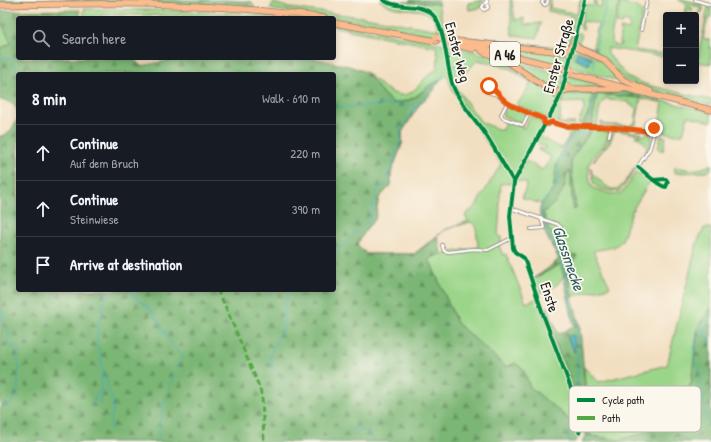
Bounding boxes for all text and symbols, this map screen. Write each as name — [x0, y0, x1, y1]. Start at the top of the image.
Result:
map controls — [663, 12, 699, 84]
button: + — [663, 12, 699, 48]
search box — [16, 16, 336, 60]
street label: Enster Straße — [537, 16, 579, 96]
street label: Enster Weg — [440, 20, 476, 85]
icon: search — [30, 27, 52, 49]
text: Search here — [62, 28, 126, 49]
road number: A 46 — [490, 42, 520, 66]
button: − — [663, 48, 699, 84]
route start — [480, 77, 498, 95]
text: 8 min — [32, 87, 66, 110]
text: Walk · 610 m — [262, 89, 320, 107]
route end — [645, 119, 663, 137]
text: Continue — [70, 133, 118, 154]
icon: ahead — [32, 142, 54, 164]
text: 220 m — [290, 144, 320, 162]
text: Auf dem Bruch — [70, 154, 139, 172]
text: Continue — [70, 189, 118, 210]
icon: ahead — [32, 198, 54, 220]
text: 390 m — [292, 200, 320, 218]
text: Steinwiese — [70, 210, 119, 228]
water label: Glassmecke — [548, 223, 591, 294]
icon: arrive — [32, 254, 54, 276]
text: Arrive at destination — [70, 254, 182, 275]
street label: Enste — [535, 279, 565, 315]
legend — [569, 386, 701, 432]
text: Cycle path — [602, 393, 645, 407]
text: Path — [602, 411, 620, 425]

